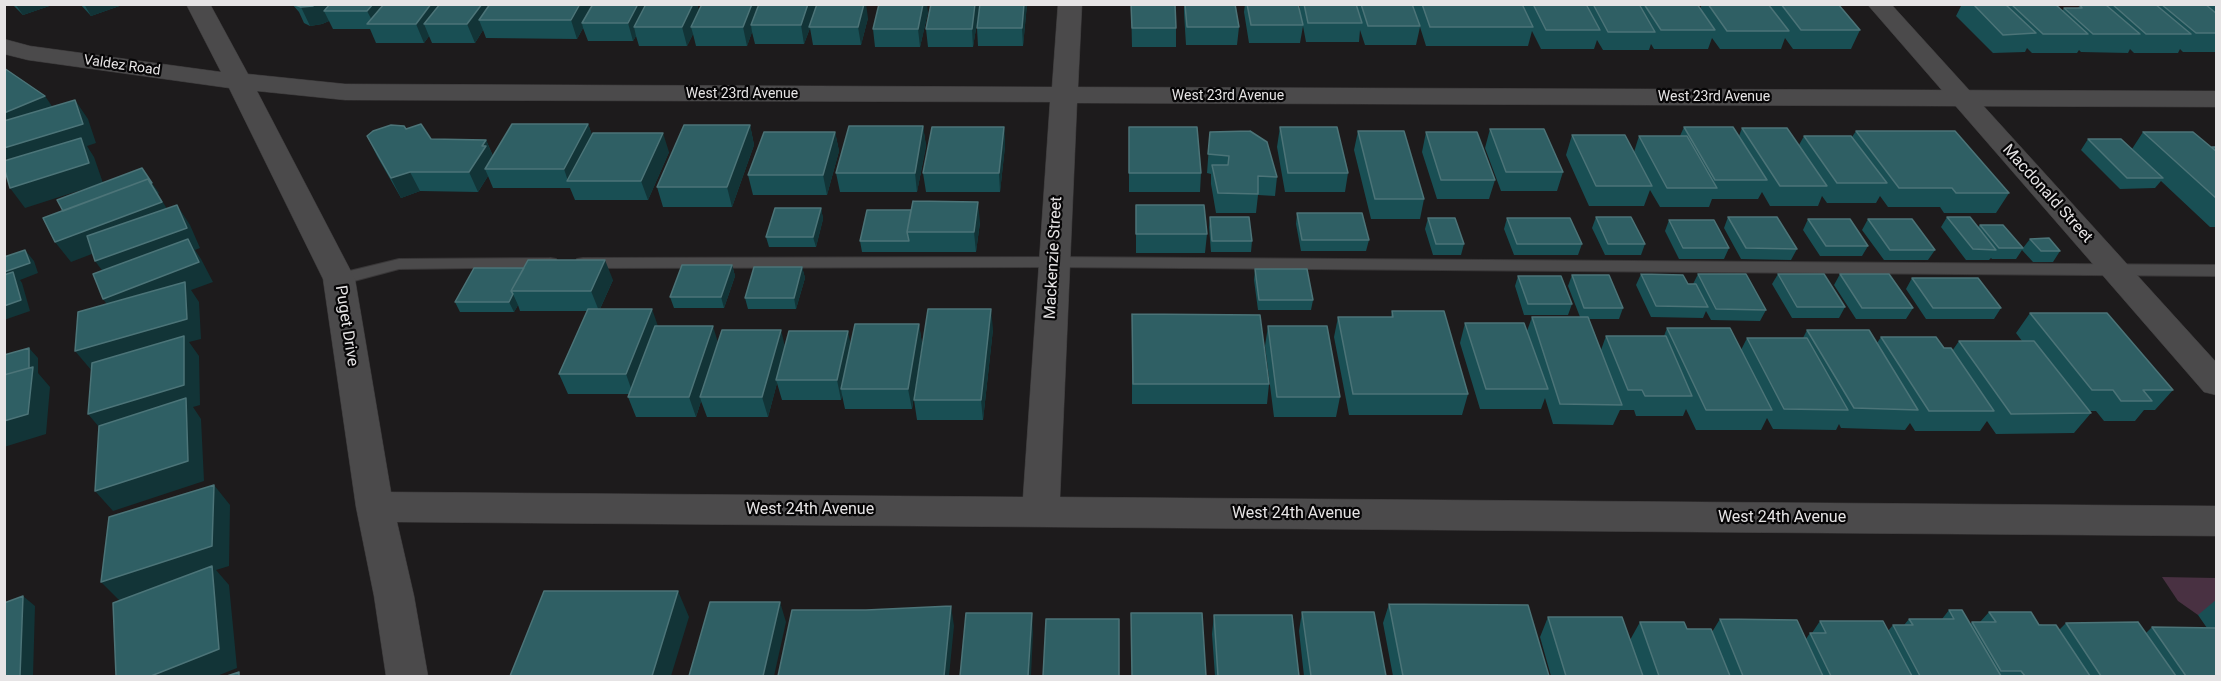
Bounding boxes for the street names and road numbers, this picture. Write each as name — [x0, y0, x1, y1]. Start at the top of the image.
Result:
street label: Valdez Road — [82, 52, 162, 80]
street label: West 23rd Avenue — [686, 86, 798, 102]
street label: West 23rd Avenue — [1172, 88, 1284, 104]
street label: West 23rd Avenue — [1658, 89, 1770, 105]
street label: Macdonald Street — [1998, 141, 2096, 247]
street label: Mackenzie Street — [1041, 196, 1067, 320]
street label: Puget Drive — [330, 284, 362, 368]
street label: West 24th Avenue — [746, 500, 874, 520]
street label: West 24th Avenue — [1232, 504, 1360, 524]
street label: West 24th Avenue — [1718, 508, 1846, 528]

